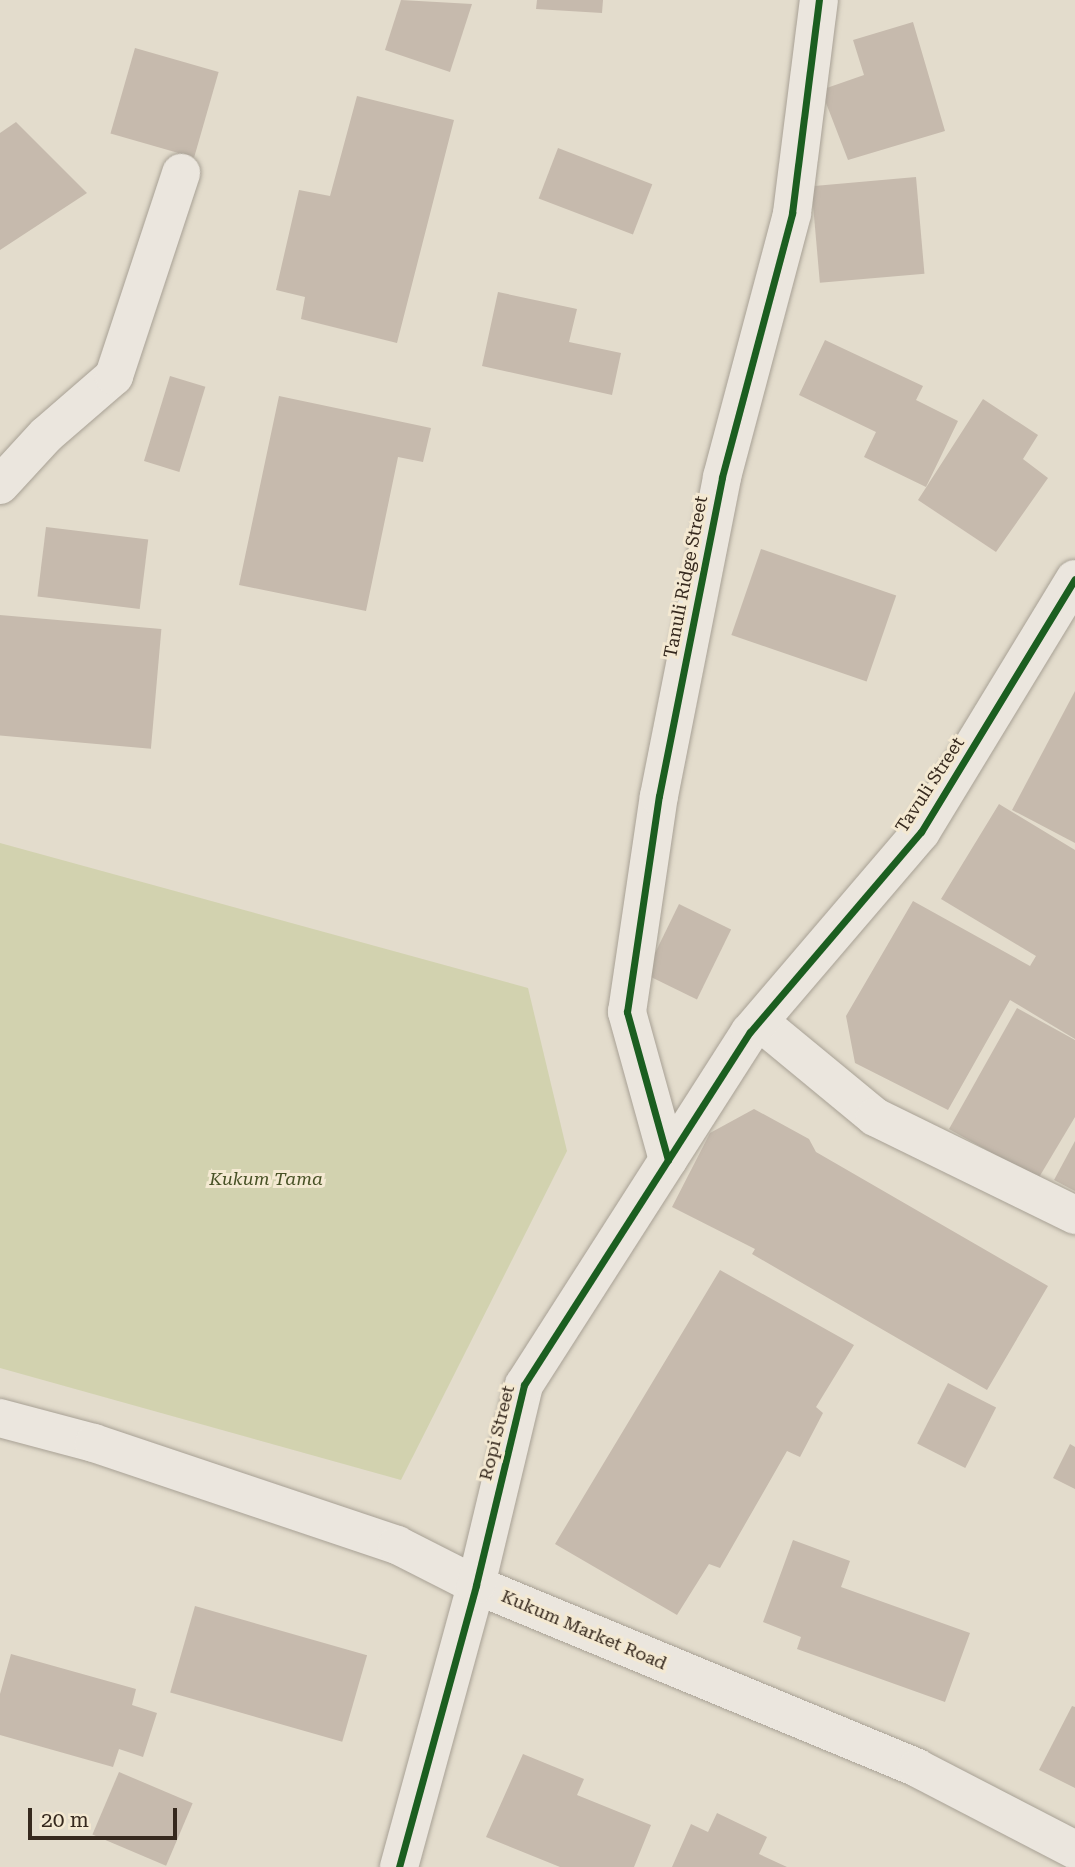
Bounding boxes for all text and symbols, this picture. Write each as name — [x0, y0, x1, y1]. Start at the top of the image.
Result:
street label: Tanuli Ridge Street — [660, 494, 712, 660]
street label: Tavuli Street — [891, 733, 969, 837]
park label: Kukum Tama — [209, 1168, 323, 1190]
street label: Ropi Street — [475, 1383, 519, 1483]
street label: Kukum Market Road — [498, 1585, 670, 1675]
scale bar — [32, 1794, 180, 1838]
text: 20 m — [41, 1808, 89, 1832]

